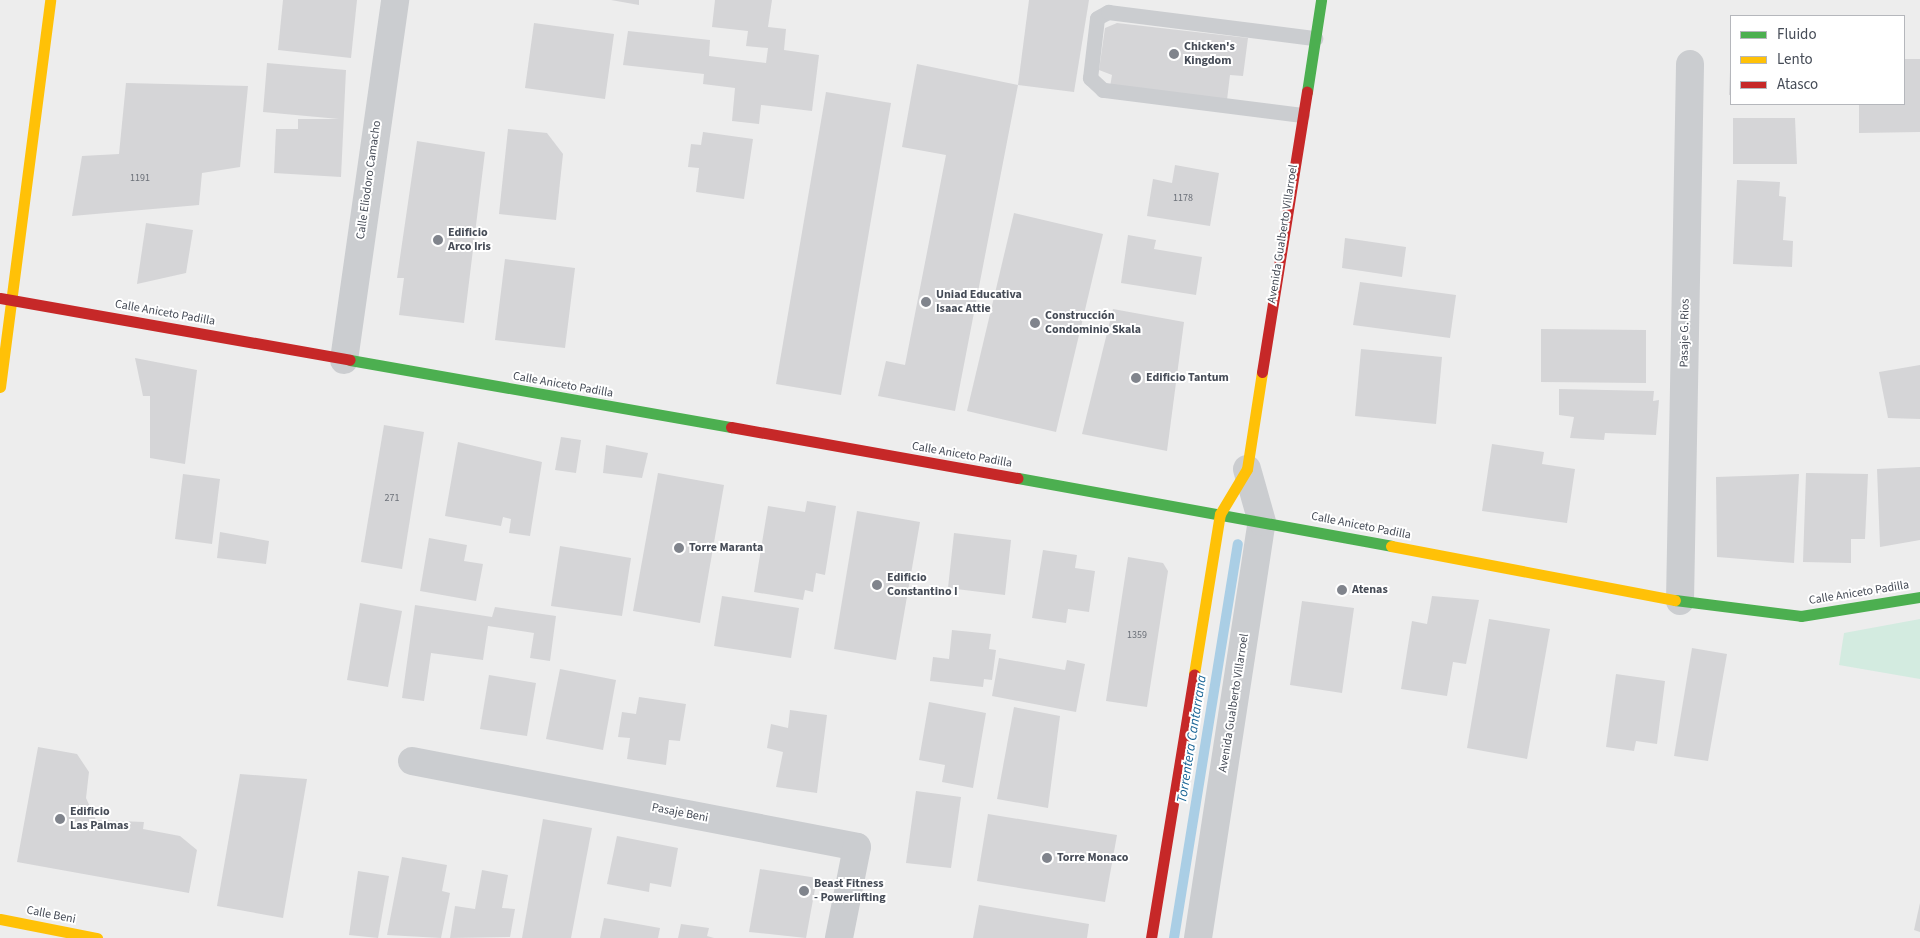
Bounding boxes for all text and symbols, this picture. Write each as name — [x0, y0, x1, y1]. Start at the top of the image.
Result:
legend — [1730, 15, 1905, 105]
text: Fluido — [1777, 24, 1817, 45]
place label: Chicken's Kingdom — [1184, 40, 1235, 68]
marker: Chicken's Kingdom — [1168, 48, 1180, 60]
text: Lento — [1777, 49, 1813, 70]
text: Atasco — [1777, 74, 1818, 95]
street label: Calle Eliodoro Camacho — [354, 120, 384, 240]
street label: Avenida Gualberto Villarroel — [1265, 164, 1301, 304]
house number: 1191 — [130, 173, 150, 185]
house number: 1178 — [1173, 193, 1193, 205]
place label: Edificio Arco Iris — [448, 226, 491, 254]
marker: Edificio Arco Iris — [432, 234, 444, 246]
place label: Uniad Educativa Isaac Attie — [936, 288, 1022, 316]
marker: Uniad Educativa Isaac Attie — [920, 296, 932, 308]
street label: Calle Aniceto Padilla — [114, 297, 216, 329]
street label: Pasaje G. Rios — [1677, 298, 1693, 368]
place label: Construcción Condominio Skala — [1045, 309, 1141, 337]
marker: Construcción Condominio Skala — [1029, 317, 1041, 329]
street label: Calle Aniceto Padilla — [512, 369, 614, 401]
place label: Edificio Tantum — [1146, 371, 1229, 385]
marker: Edificio Tantum — [1130, 372, 1142, 384]
street label: Calle Aniceto Padilla — [911, 439, 1013, 471]
house number: 271 — [385, 493, 399, 505]
street label: Calle Aniceto Padilla — [1310, 509, 1412, 543]
place label: Torre Maranta — [689, 541, 763, 555]
marker: Torre Maranta — [673, 542, 685, 554]
place label: Edificio Constantino I — [887, 571, 958, 599]
street label: Calle Aniceto Padilla — [1808, 578, 1910, 608]
marker: Edificio Constantino I — [871, 579, 883, 591]
place label: Atenas — [1352, 583, 1388, 597]
marker: Atenas — [1336, 584, 1348, 596]
house number: 1359 — [1127, 630, 1147, 642]
street label: Avenida Gualberto Villarroel — [1216, 633, 1252, 773]
water label: Torrentera Cantarrana — [1174, 674, 1210, 804]
street label: Pasaje Beni — [651, 800, 709, 826]
place label: Edificio Las Palmas — [70, 805, 129, 833]
marker: Edificio Las Palmas — [54, 813, 66, 825]
place label: Torre Monaco — [1057, 851, 1128, 865]
marker: Torre Monaco — [1041, 852, 1053, 864]
place label: Beast Fitness - Powerlifting — [814, 877, 886, 905]
marker: Beast Fitness - Powerlifting — [798, 885, 810, 897]
street label: Calle Beni — [25, 903, 77, 927]

